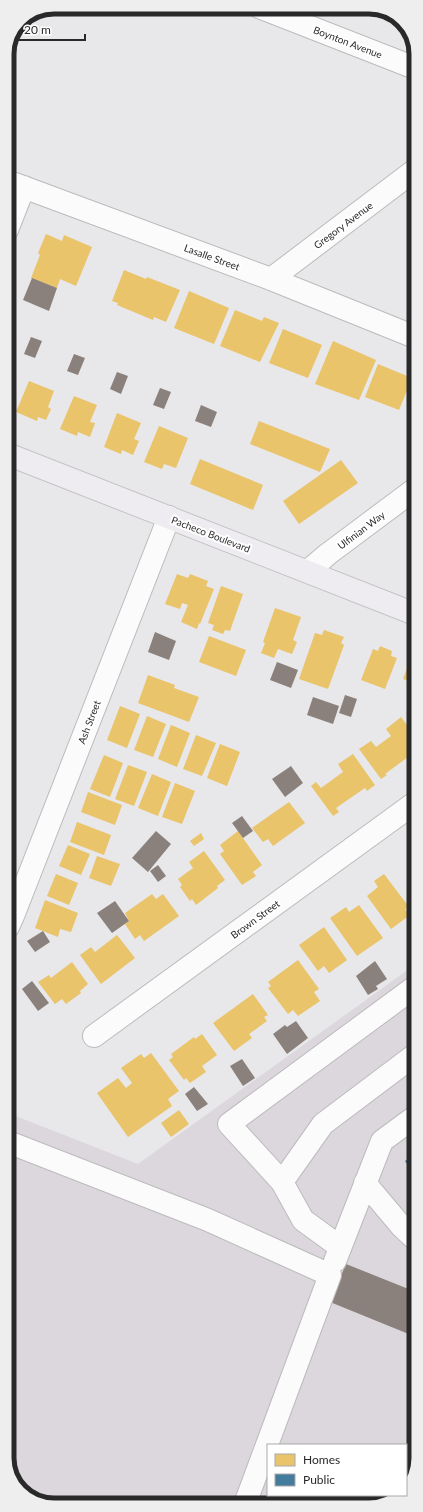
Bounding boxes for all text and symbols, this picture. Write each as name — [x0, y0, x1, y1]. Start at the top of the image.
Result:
scale bar — [18, 16, 85, 42]
text: 20 m — [24, 22, 51, 37]
street label: Boynton Avenue — [312, 23, 384, 61]
street label: Gregory Avenue — [311, 199, 375, 251]
street label: Lasalle Street — [183, 241, 242, 273]
street label: Ulfinian Way — [335, 508, 388, 552]
street label: Pacheco Boulevard — [170, 513, 252, 555]
street label: Ash Street — [75, 698, 103, 745]
street label: Brown Street — [228, 897, 282, 941]
legend — [267, 1444, 407, 1496]
text: Homes — [303, 1452, 340, 1467]
text: Public — [303, 1472, 335, 1487]

